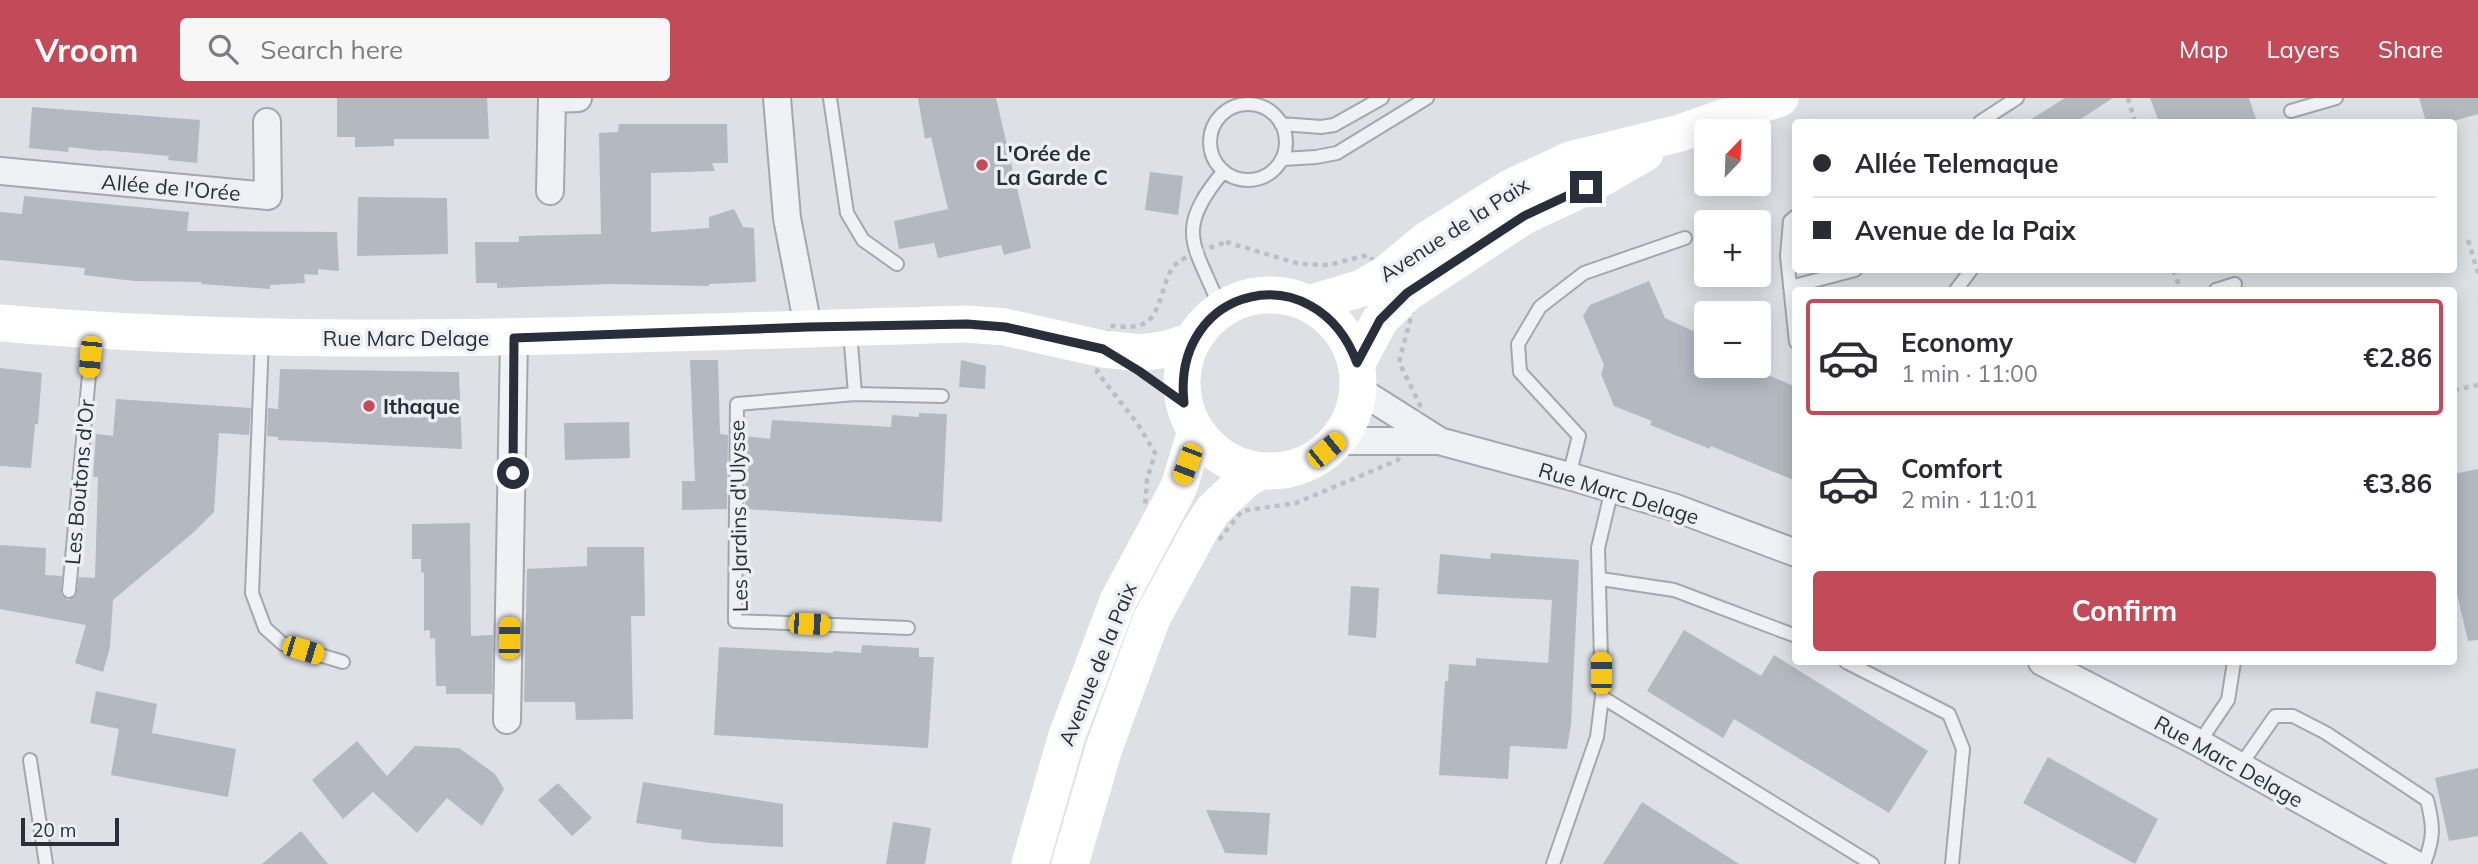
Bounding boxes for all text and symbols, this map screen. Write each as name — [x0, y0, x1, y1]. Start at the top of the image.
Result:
search box — [180, 18, 670, 81]
text: Vroom — [35, 29, 138, 70]
icon: search — [204, 30, 242, 68]
text: Search here — [260, 33, 403, 66]
text: Map — [2179, 34, 2228, 64]
text: Layers — [2266, 34, 2340, 64]
text: Share — [2378, 34, 2443, 64]
north arrow — [1694, 119, 1771, 196]
map controls — [1694, 119, 1771, 378]
place label: L'Orée de La Garde C — [996, 140, 1108, 190]
text: Allée Telemaque — [1855, 147, 2058, 180]
marker: L'Orée de La Garde C — [974, 157, 990, 173]
street label: Allée de l'Orée — [100, 168, 242, 206]
street label: Avenue de la Paix — [1374, 171, 1534, 287]
route end — [1570, 171, 1602, 203]
button: + — [1694, 210, 1771, 287]
text: Avenue de la Paix — [1855, 214, 2076, 247]
button: − — [1694, 301, 1771, 378]
street label: Rue Marc Delage — [323, 325, 489, 351]
icon: car — [1817, 326, 1880, 389]
text: Economy — [1901, 326, 2013, 359]
car — [78, 335, 103, 379]
text: €2.86 — [2363, 341, 2432, 374]
text: 1 min · 11:00 — [1901, 359, 2038, 388]
place label: Ithaque — [383, 393, 460, 419]
street label: Les Boutons d'Or — [59, 398, 99, 566]
marker: Ithaque — [361, 398, 377, 414]
street label: Les Jardins d'Ulysse — [723, 420, 753, 612]
car — [1304, 429, 1349, 471]
car — [1170, 441, 1205, 487]
icon: car — [1817, 452, 1880, 515]
text: Comfort — [1901, 452, 2002, 485]
street label: Rue Marc Delage — [1536, 456, 1702, 530]
route start — [497, 457, 529, 489]
text: €3.86 — [2363, 467, 2432, 500]
text: 2 min · 11:01 — [1901, 485, 2038, 514]
button: Confirm — [1813, 571, 2436, 651]
street label: Avenue de la Paix — [1053, 579, 1141, 749]
car — [788, 613, 831, 635]
car — [499, 617, 520, 659]
car — [280, 634, 327, 666]
car — [1591, 652, 1612, 694]
street label: Rue Marc Delage — [2150, 709, 2308, 813]
scale bar — [21, 815, 119, 847]
text: 20 m — [32, 818, 76, 842]

